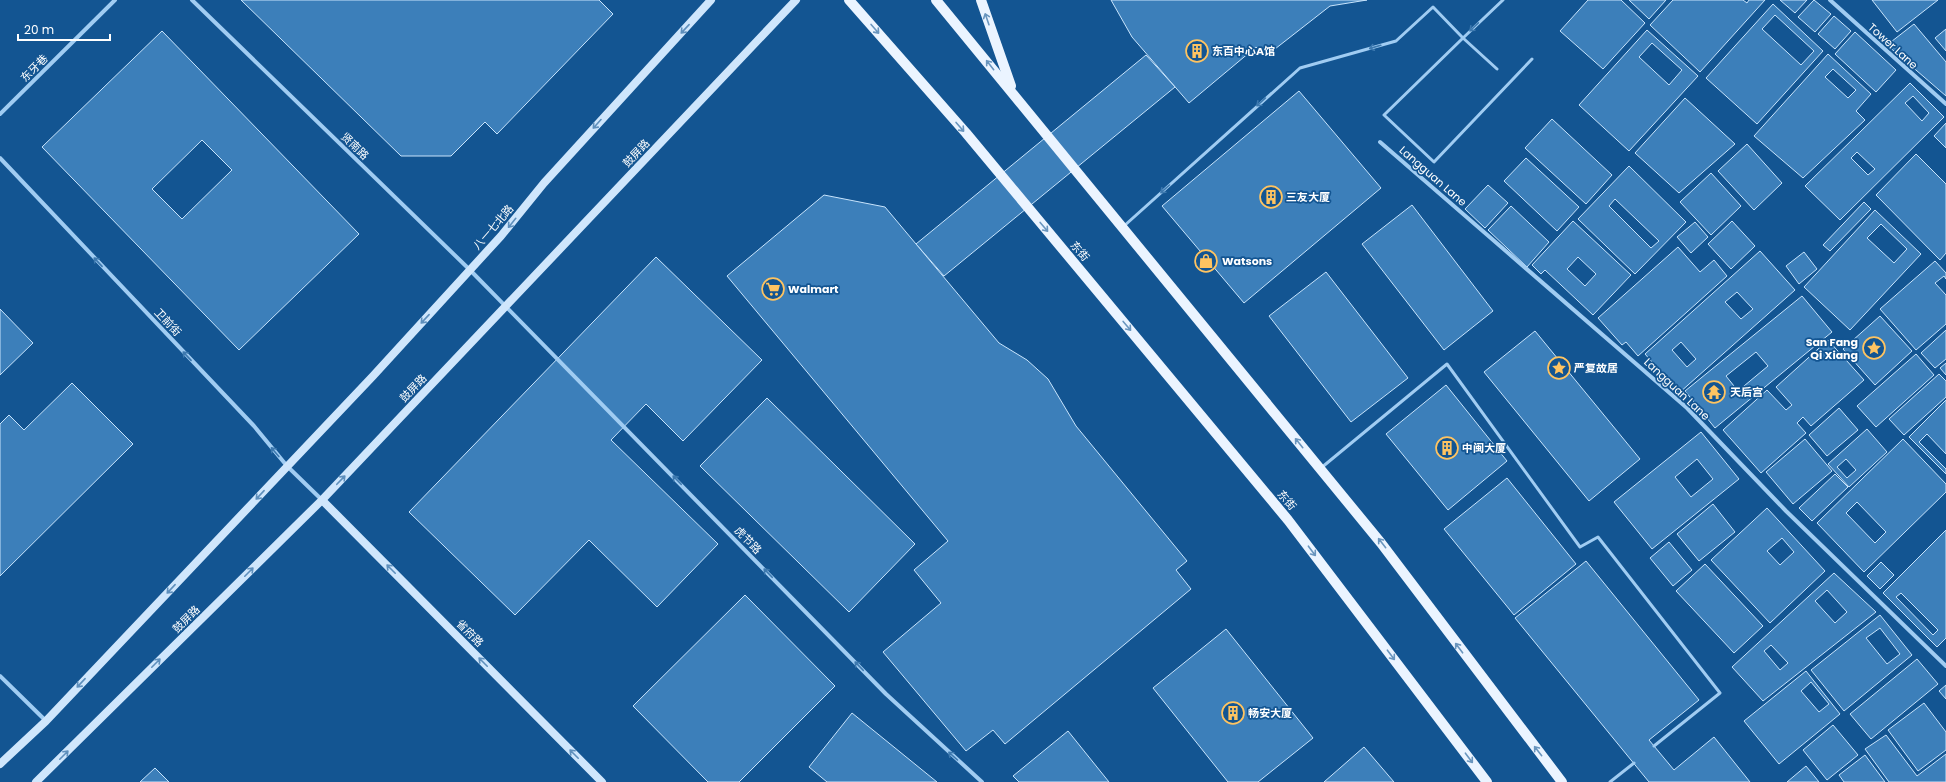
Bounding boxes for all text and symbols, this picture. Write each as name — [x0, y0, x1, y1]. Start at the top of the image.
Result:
one-way arrow — [983, 13, 990, 26]
scale bar — [18, 16, 110, 42]
street label: Tower Lane — [1865, 19, 1921, 73]
text: 20 m — [24, 21, 54, 38]
one-way arrow — [1469, 22, 1479, 32]
one-way arrow — [681, 23, 690, 33]
one-way arrow — [870, 24, 879, 35]
building icon: 东百中心A馆 — [1184, 38, 1210, 64]
place label: 东百中心A馆 — [1212, 43, 1275, 59]
one-way arrow — [1369, 43, 1382, 51]
street label: 东牙巷 — [17, 51, 51, 85]
one-way arrow — [986, 60, 995, 71]
one-way arrow — [1256, 98, 1267, 107]
one-way arrow — [593, 119, 602, 129]
one-way arrow — [956, 122, 965, 132]
street label: 贤南路 — [338, 129, 372, 163]
street label: 鼓屏路 — [619, 135, 653, 171]
street label: Langguan Lane — [1396, 142, 1470, 210]
building icon: 三友大厦 — [1258, 184, 1284, 210]
one-way arrow — [1160, 185, 1170, 194]
place label: 三友大厦 — [1286, 189, 1330, 205]
street label: 八一七北路 — [469, 201, 517, 253]
one-way arrow — [507, 217, 516, 228]
one-way arrow — [1039, 221, 1048, 232]
street label: 东街 — [1067, 237, 1093, 265]
shop icon: Watsons — [1193, 248, 1219, 274]
place label: Watsons — [1222, 253, 1272, 269]
one-way arrow — [94, 257, 103, 267]
supermarket icon: Walmart — [760, 276, 786, 302]
place label: Walmart — [788, 281, 839, 297]
street label: 卫前街 — [151, 304, 185, 340]
one-way arrow — [420, 314, 430, 324]
one-way arrow — [1123, 321, 1132, 332]
place label: San Fang Qi Xiang — [1806, 334, 1858, 363]
place icon: San Fang Qi Xiang — [1861, 335, 1887, 361]
one-way arrow — [183, 351, 192, 361]
street label: Langguan Lane — [1641, 354, 1714, 424]
place icon: 严复故居 — [1546, 355, 1572, 381]
place label: 严复故居 — [1573, 360, 1618, 376]
street label: 鼓屏路 — [396, 371, 430, 405]
temple icon: 天后宫 — [1701, 379, 1727, 405]
place label: 天后宫 — [1730, 384, 1763, 400]
building icon: 中闽大厦 — [1434, 435, 1460, 461]
one-way arrow — [1294, 438, 1303, 449]
place label: 中闽大厦 — [1462, 440, 1506, 456]
one-way arrow — [271, 446, 280, 457]
one-way arrow — [336, 475, 345, 485]
one-way arrow — [672, 475, 682, 485]
street label: 东街 — [1274, 486, 1300, 514]
one-way arrow — [255, 490, 265, 500]
street label: 虎节路 — [731, 523, 765, 557]
one-way arrow — [1377, 538, 1386, 549]
one-way arrow — [1308, 546, 1316, 557]
one-way arrow — [387, 564, 396, 574]
one-way arrow — [244, 567, 254, 577]
one-way arrow — [763, 568, 773, 578]
one-way arrow — [166, 584, 176, 594]
street label: 鼓屏路 — [169, 602, 203, 636]
street label: 省府路 — [453, 616, 487, 650]
one-way arrow — [1455, 642, 1464, 653]
one-way arrow — [1386, 649, 1395, 660]
one-way arrow — [478, 657, 488, 667]
one-way arrow — [151, 658, 161, 668]
one-way arrow — [854, 661, 864, 671]
one-way arrow — [77, 678, 86, 688]
building icon: 畅安大厦 — [1220, 700, 1246, 726]
place label: 畅安大厦 — [1248, 705, 1292, 721]
one-way arrow — [1534, 746, 1542, 757]
one-way arrow — [569, 749, 579, 759]
one-way arrow — [59, 750, 69, 760]
one-way arrow — [948, 751, 958, 760]
one-way arrow — [1465, 753, 1473, 764]

